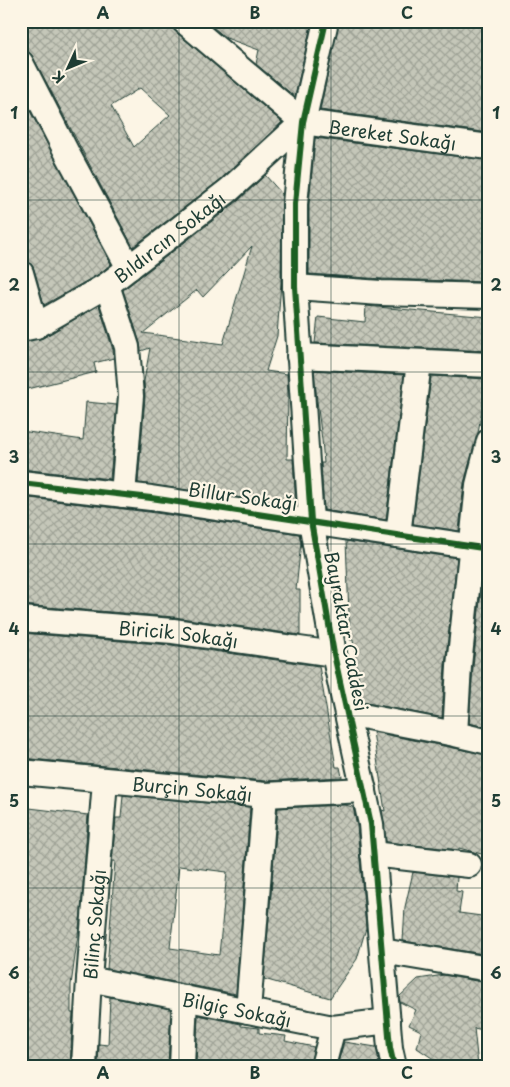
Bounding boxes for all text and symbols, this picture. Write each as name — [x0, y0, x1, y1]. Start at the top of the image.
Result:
text: A — [97, 0, 110, 24]
text: B — [250, 0, 261, 24]
text: C — [401, 0, 413, 24]
north arrow — [42, 42, 92, 92]
text: K — [47, 66, 69, 88]
text: 1 — [10, 100, 18, 124]
text: 1 — [492, 100, 500, 124]
street label: Bereket Sokağı — [326, 112, 458, 156]
street label: Bıldırcın Sokağı — [108, 185, 231, 289]
text: 2 — [8, 272, 20, 296]
text: 2 — [490, 272, 502, 296]
text: 3 — [9, 444, 19, 468]
text: 3 — [491, 444, 501, 468]
street label: Billur Sokağı — [187, 475, 299, 517]
street label: Bayraktar Caddesi — [318, 549, 376, 713]
street label: Biricik Sokağı — [117, 613, 240, 654]
text: 4 — [9, 616, 20, 640]
text: 4 — [491, 616, 502, 640]
street label: Burçin Sokağı — [131, 769, 254, 807]
text: 5 — [9, 788, 19, 812]
text: 5 — [491, 788, 501, 812]
street label: Bilinç Sokağı — [76, 868, 111, 981]
text: 6 — [8, 960, 20, 984]
text: 6 — [490, 960, 502, 984]
street label: Bilgiç Sokağı — [180, 985, 294, 1033]
text: A — [97, 1060, 110, 1084]
text: B — [250, 1060, 261, 1084]
text: C — [401, 1060, 413, 1084]

